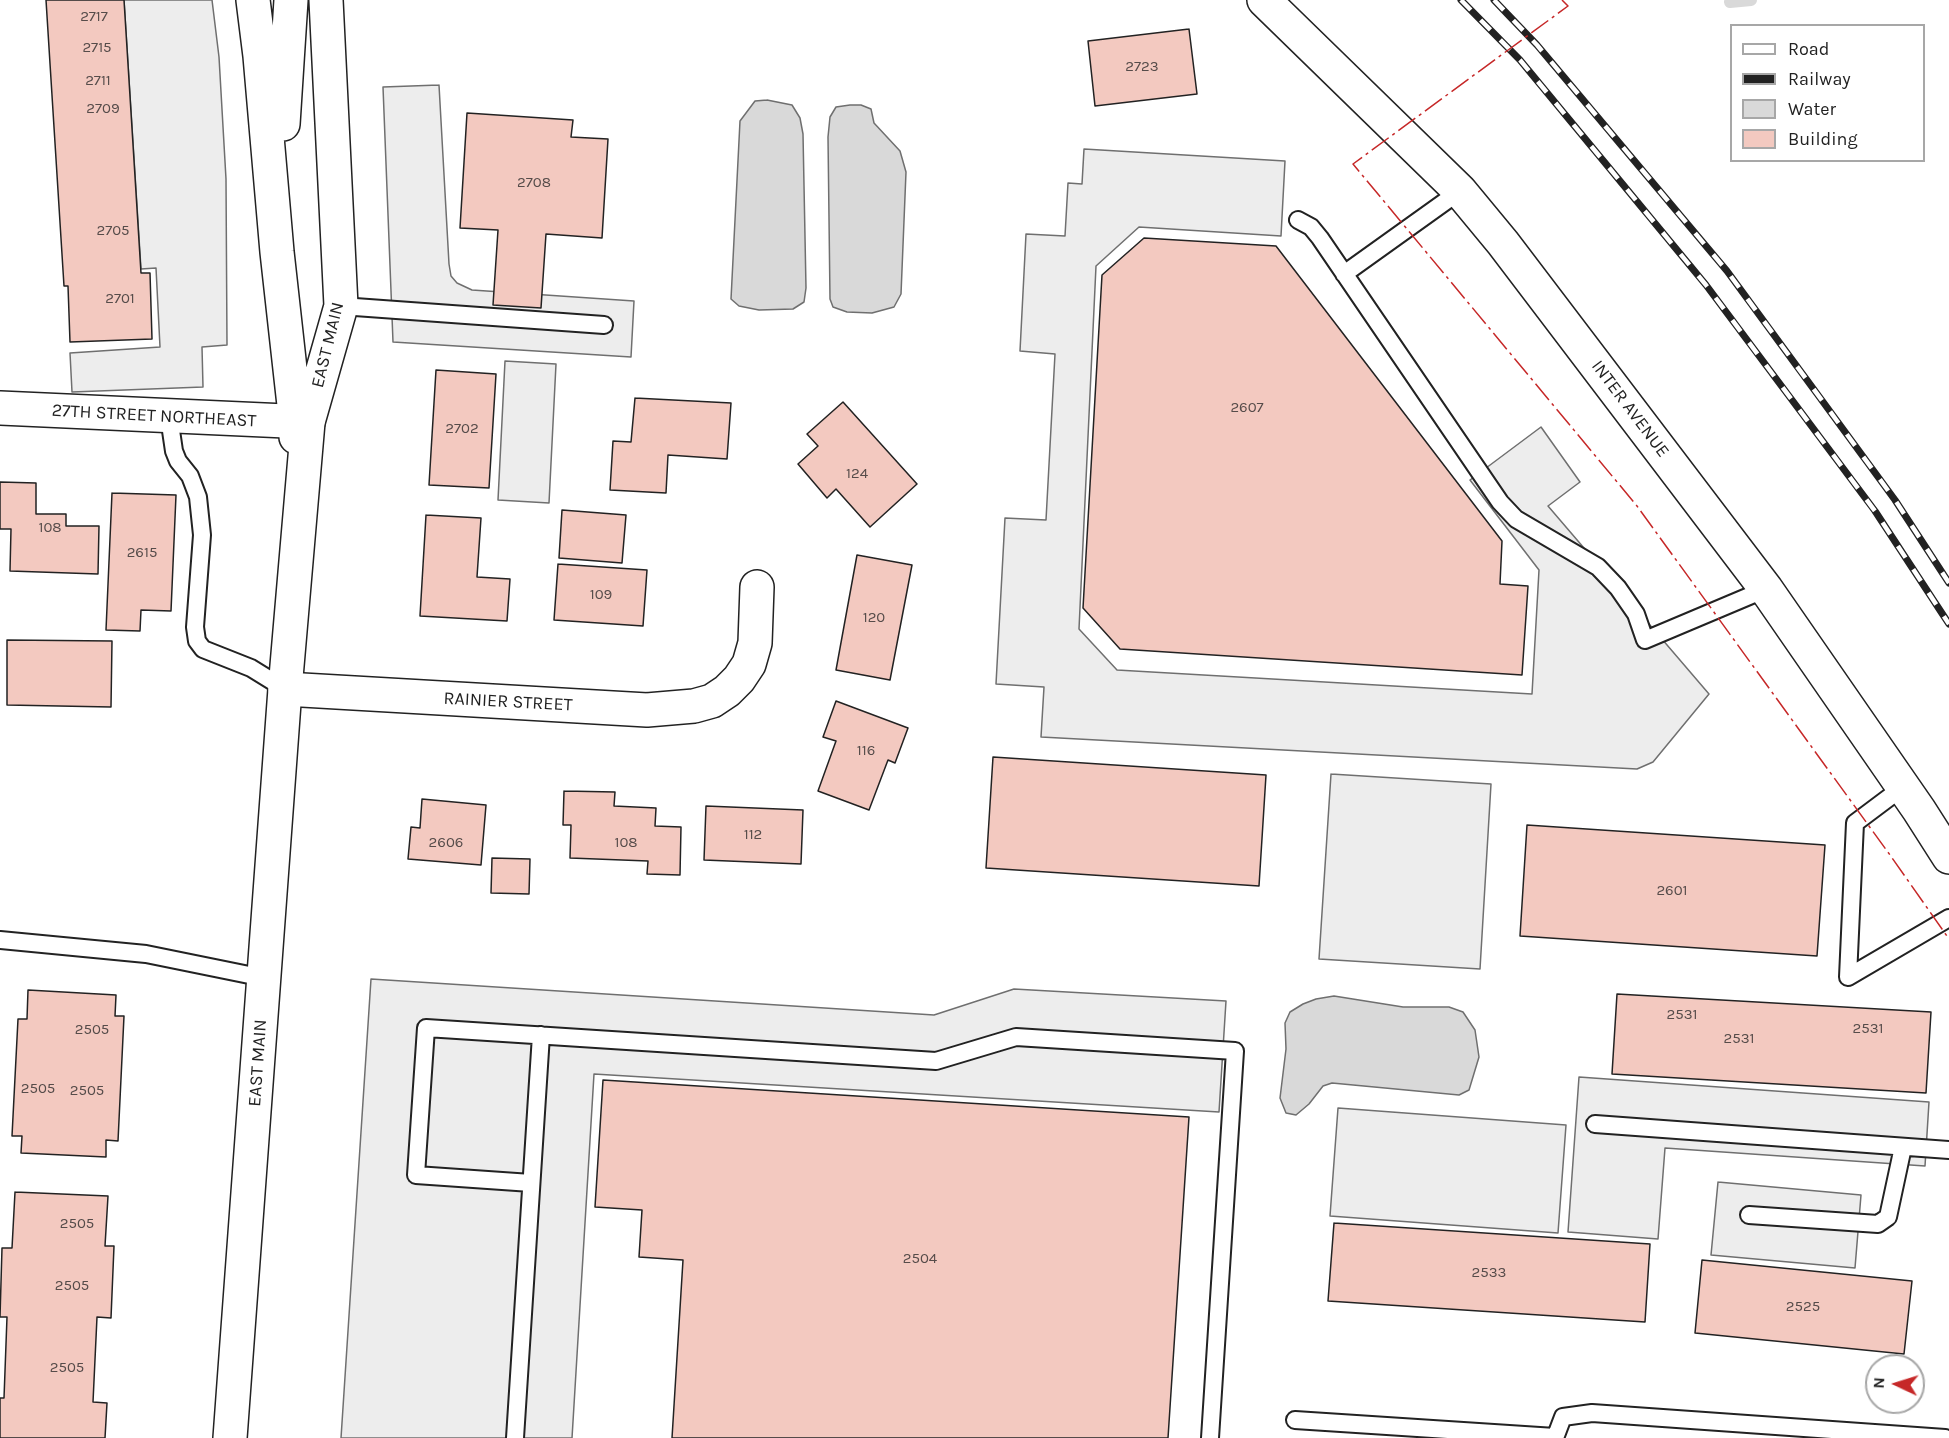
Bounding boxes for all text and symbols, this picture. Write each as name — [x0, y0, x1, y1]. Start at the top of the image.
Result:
house number: 2717 — [80, 8, 108, 26]
legend — [1730, 24, 1925, 162]
text: Road — [1788, 38, 1829, 60]
house number: 2715 — [82, 39, 112, 57]
house number: 2723 — [1125, 58, 1159, 76]
text: Railway — [1788, 68, 1851, 90]
house number: 2711 — [85, 72, 111, 90]
text: Water — [1788, 98, 1836, 120]
house number: 2709 — [86, 100, 120, 118]
text: Building — [1788, 128, 1858, 150]
house number: 2708 — [517, 174, 551, 192]
house number: 2705 — [96, 222, 130, 240]
house number: 2701 — [105, 290, 135, 308]
street label: EAST MAIN — [307, 300, 349, 390]
street label: INTER AVENUE — [1586, 356, 1674, 462]
house number: 2607 — [1230, 399, 1264, 417]
street label: 27TH STREET NORTHEAST — [51, 400, 257, 432]
house number: 2702 — [445, 420, 479, 438]
house number: 124 — [846, 465, 868, 483]
house number: 108 — [38, 519, 62, 537]
house number: 2615 — [127, 544, 157, 562]
house number: 109 — [590, 586, 612, 604]
house number: 120 — [863, 609, 885, 627]
street label: RAINIER STREET — [443, 688, 573, 716]
house number: 116 — [857, 742, 875, 760]
house number: 112 — [744, 826, 762, 844]
house number: 2606 — [429, 834, 463, 852]
house number: 108 — [614, 834, 638, 852]
house number: 2601 — [1656, 882, 1688, 900]
house number: 2531 — [1667, 1006, 1697, 1024]
street label: EAST MAIN — [244, 1019, 272, 1107]
house number: 2531 — [1853, 1020, 1883, 1038]
house number: 2505 — [75, 1021, 109, 1039]
house number: 2531 — [1724, 1030, 1754, 1048]
house number: 2505 — [21, 1080, 55, 1098]
house number: 2505 — [70, 1082, 104, 1100]
house number: 2505 — [60, 1215, 94, 1233]
house number: 2504 — [903, 1250, 937, 1268]
house number: 2533 — [1472, 1264, 1506, 1282]
house number: 2505 — [55, 1277, 89, 1295]
house number: 2525 — [1786, 1298, 1820, 1316]
north arrow — [1865, 1354, 1925, 1414]
house number: 2505 — [50, 1359, 84, 1377]
text: N — [1869, 1376, 1888, 1389]

